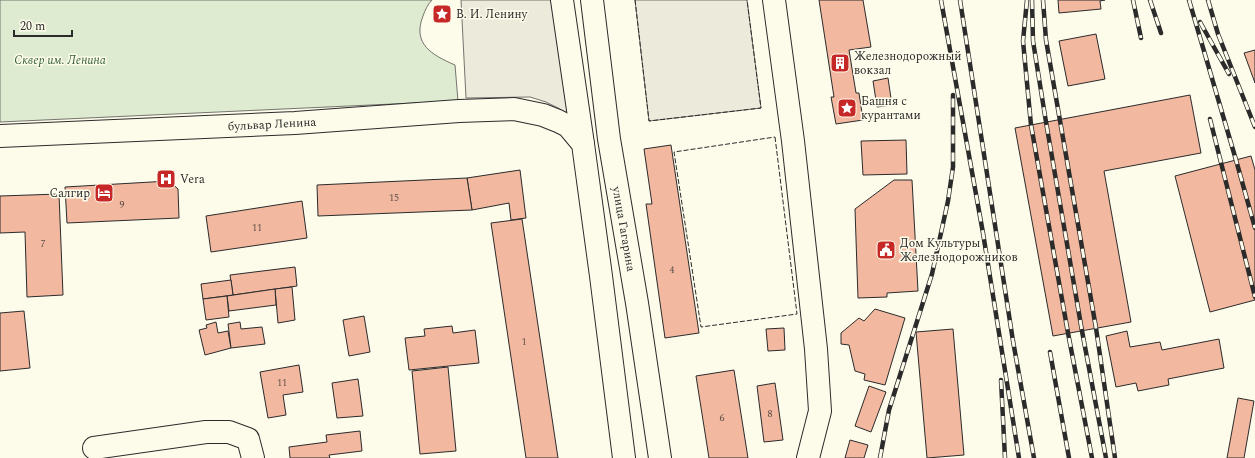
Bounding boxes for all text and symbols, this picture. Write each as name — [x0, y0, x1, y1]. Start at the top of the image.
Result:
place icon: В. И. Ленину — [431, 3, 453, 25]
place label: В. И. Ленину — [456, 5, 528, 24]
scale bar — [14, 12, 72, 38]
text: 20 m — [20, 17, 45, 36]
place label: Железнодорожный вокзал — [854, 47, 962, 80]
park label: Сквер им. Ленина — [14, 51, 106, 70]
building icon: Железнодорожный вокзал — [829, 52, 851, 74]
place label: Башня с курантами — [861, 92, 921, 125]
place icon: Башня с курантами — [836, 97, 858, 119]
street label: бульвар Ленина — [227, 113, 317, 136]
hospital icon: Vera — [155, 168, 177, 190]
place label: Vera — [180, 170, 205, 189]
hotel icon: Салгир — [93, 182, 115, 204]
place label: Салгир — [49, 184, 90, 203]
street label: улица Гагарина — [607, 184, 640, 273]
house number: 15 — [389, 190, 399, 206]
house number: 9 — [120, 197, 125, 213]
house number: 11 — [252, 220, 262, 236]
place label: Дом Культуры Железнодорожников — [900, 234, 1018, 267]
house number: 7 — [41, 236, 46, 252]
public building icon: Дом Культуры Железнодорожников — [875, 239, 897, 261]
house number: 4 — [670, 262, 675, 278]
house number: 1 — [522, 334, 527, 350]
house number: 11 — [277, 375, 287, 391]
house number: 8 — [768, 406, 773, 422]
house number: 6 — [720, 410, 725, 426]

